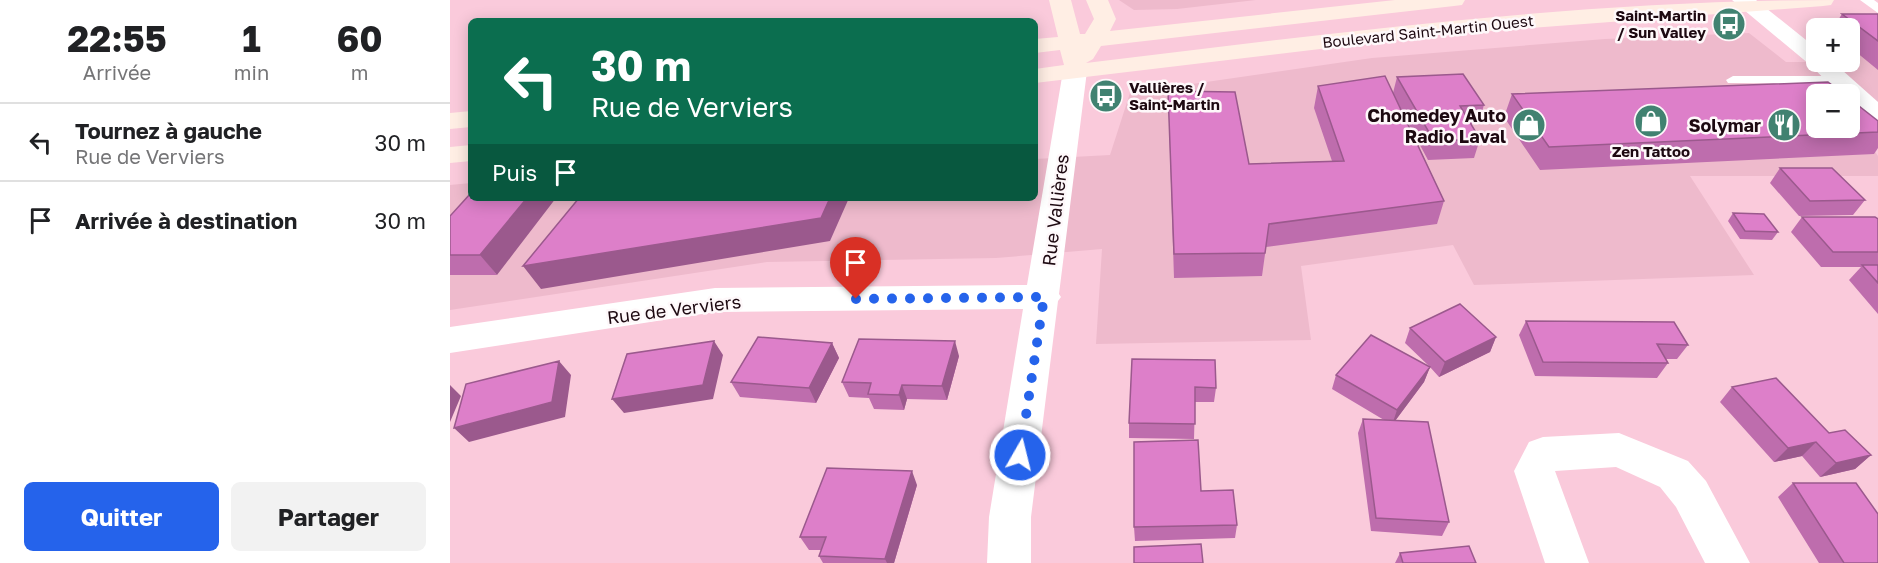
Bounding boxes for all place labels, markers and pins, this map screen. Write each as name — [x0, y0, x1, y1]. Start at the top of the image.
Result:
place label: Saint-Martin / Sun Valley — [1615, 6, 1706, 41]
bus stop icon: Saint-Martin / Sun Valley — [1711, 6, 1747, 42]
bus stop icon: Vallières / Saint-Martin — [1088, 78, 1124, 114]
place label: Vallières / Saint-Martin — [1129, 78, 1220, 113]
shop icon: Zen Tattoo — [1633, 103, 1669, 139]
place label: Chomedey Auto Radio Laval — [1367, 104, 1506, 147]
shop icon: Chomedey Auto Radio Laval — [1511, 107, 1547, 143]
restaurant icon: Solymar — [1766, 107, 1802, 143]
place label: Solymar — [1688, 114, 1761, 136]
place label: Zen Tattoo — [1612, 142, 1690, 160]
pin — [830, 237, 881, 299]

